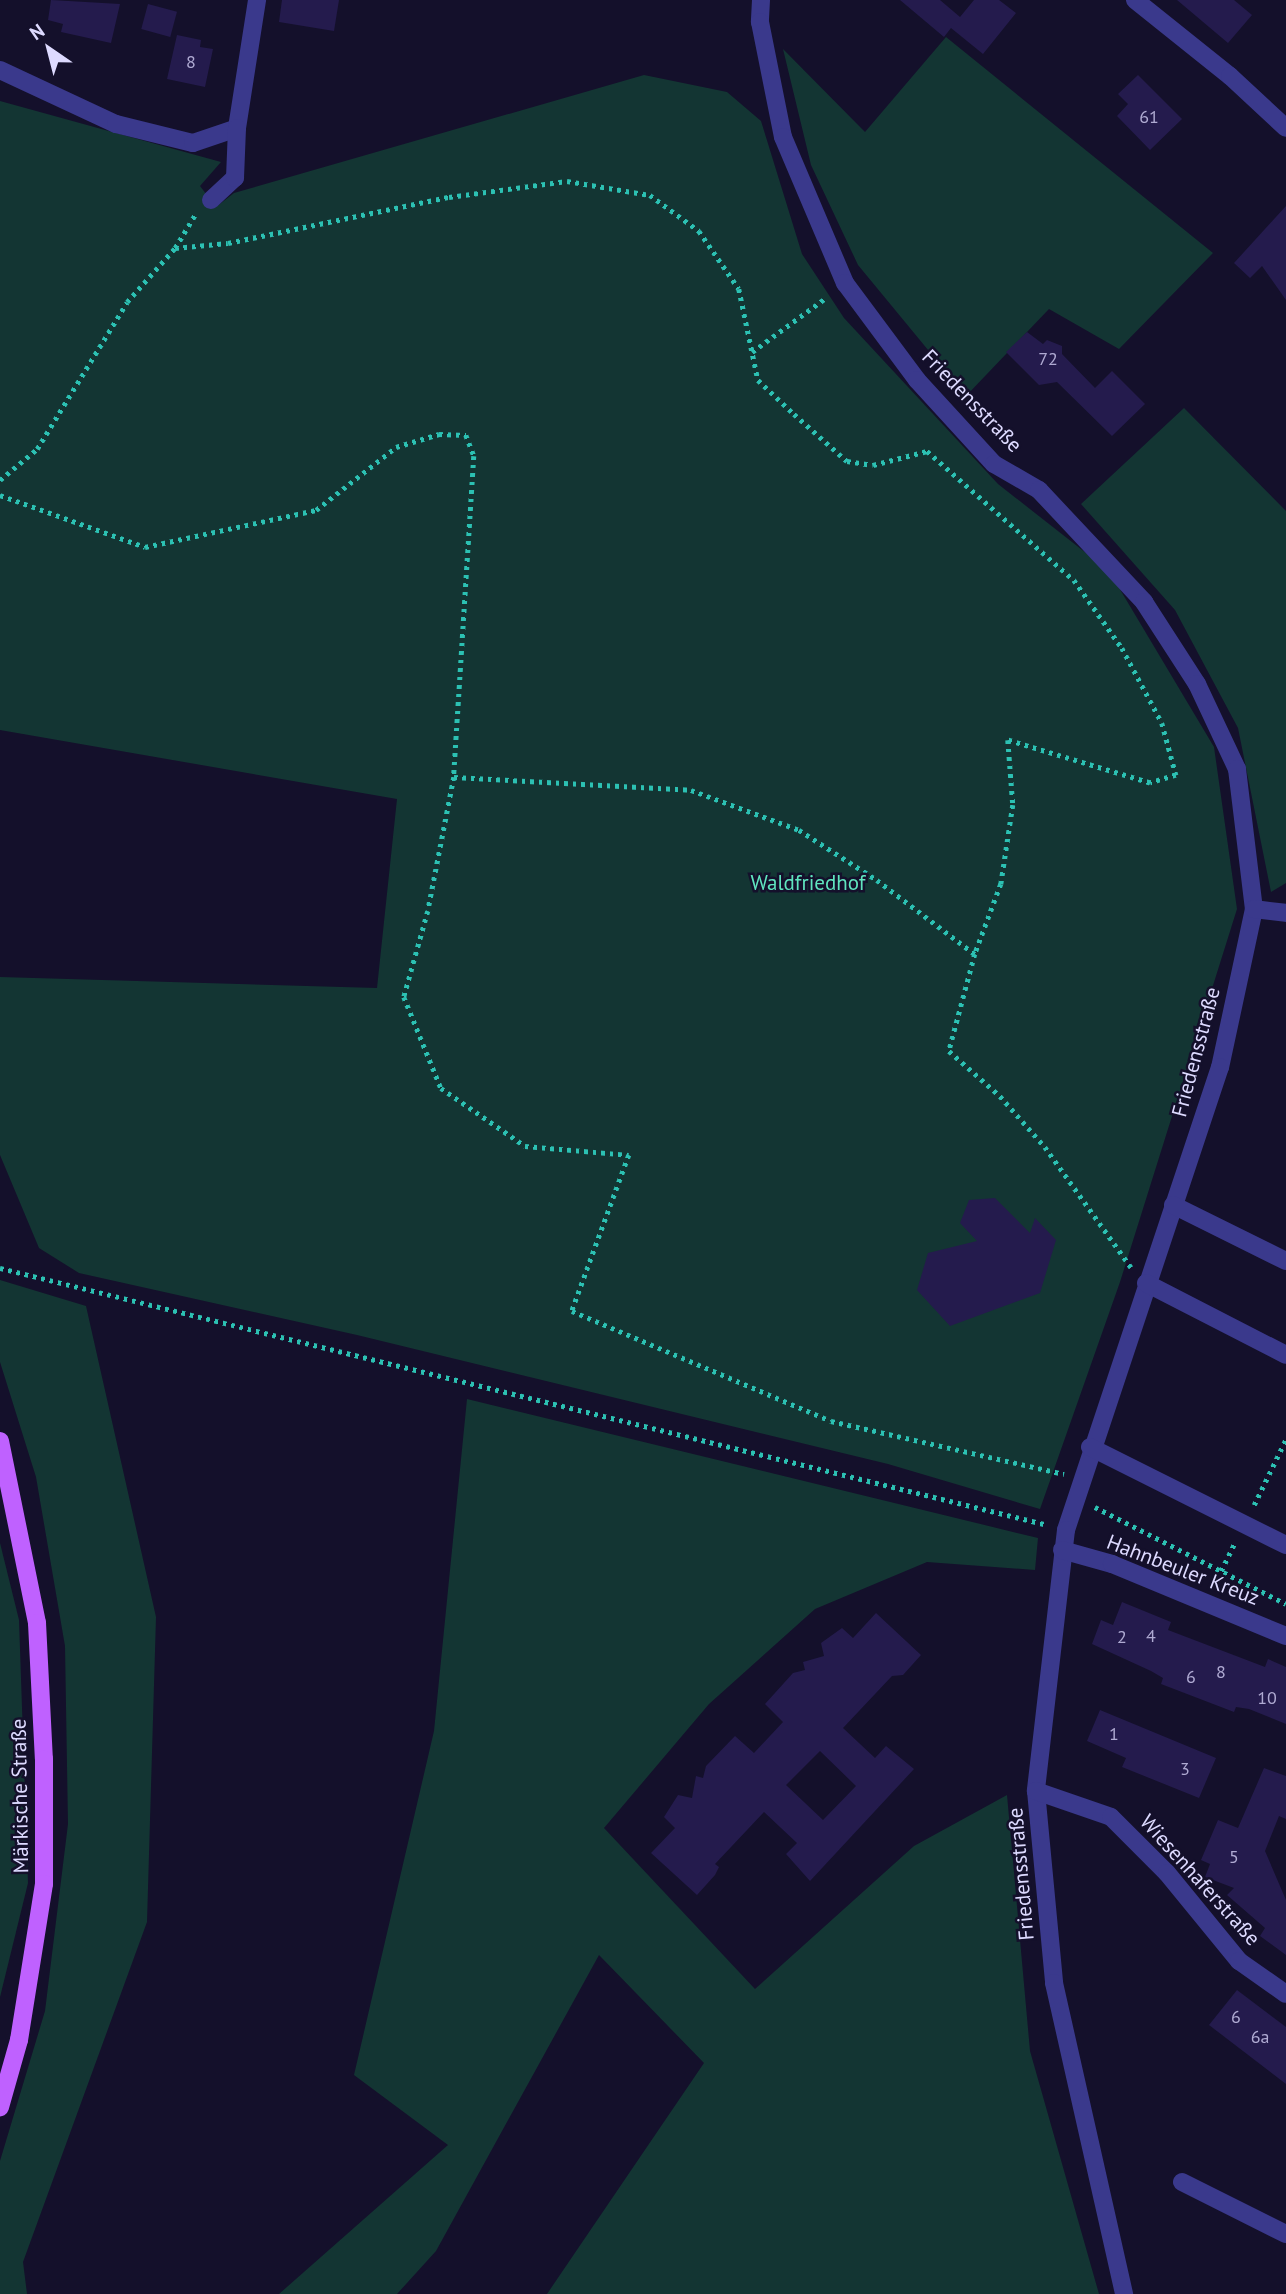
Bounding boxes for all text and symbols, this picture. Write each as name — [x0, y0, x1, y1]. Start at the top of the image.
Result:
north arrow — [14, 14, 84, 84]
text: N — [25, 18, 49, 45]
house number: 8 — [186, 51, 196, 73]
house number: 61 — [1139, 106, 1159, 128]
street label: Friedensstraße — [917, 344, 1027, 458]
house number: 72 — [1038, 348, 1058, 370]
park label: Waldfriedhof — [751, 870, 865, 896]
street label: Friedensstraße — [1167, 984, 1225, 1120]
street label: Hahnbeuler Kreuz — [1103, 1529, 1263, 1611]
house number: 4 — [1146, 1625, 1156, 1647]
house number: 2 — [1117, 1626, 1127, 1648]
house number: 8 — [1216, 1661, 1226, 1683]
house number: 6 — [1186, 1666, 1196, 1688]
house number: 10 — [1257, 1687, 1277, 1709]
street label: Märkische Straße — [6, 1718, 34, 1874]
house number: 1 — [1109, 1723, 1119, 1745]
house number: 3 — [1180, 1758, 1190, 1780]
street label: Friedensstraße — [1003, 1807, 1039, 1941]
street label: Wiesenhaferstraße — [1135, 1809, 1265, 1951]
house number: 5 — [1229, 1846, 1239, 1868]
house number: 6 — [1231, 2006, 1241, 2028]
house number: 6a — [1251, 2026, 1269, 2048]

